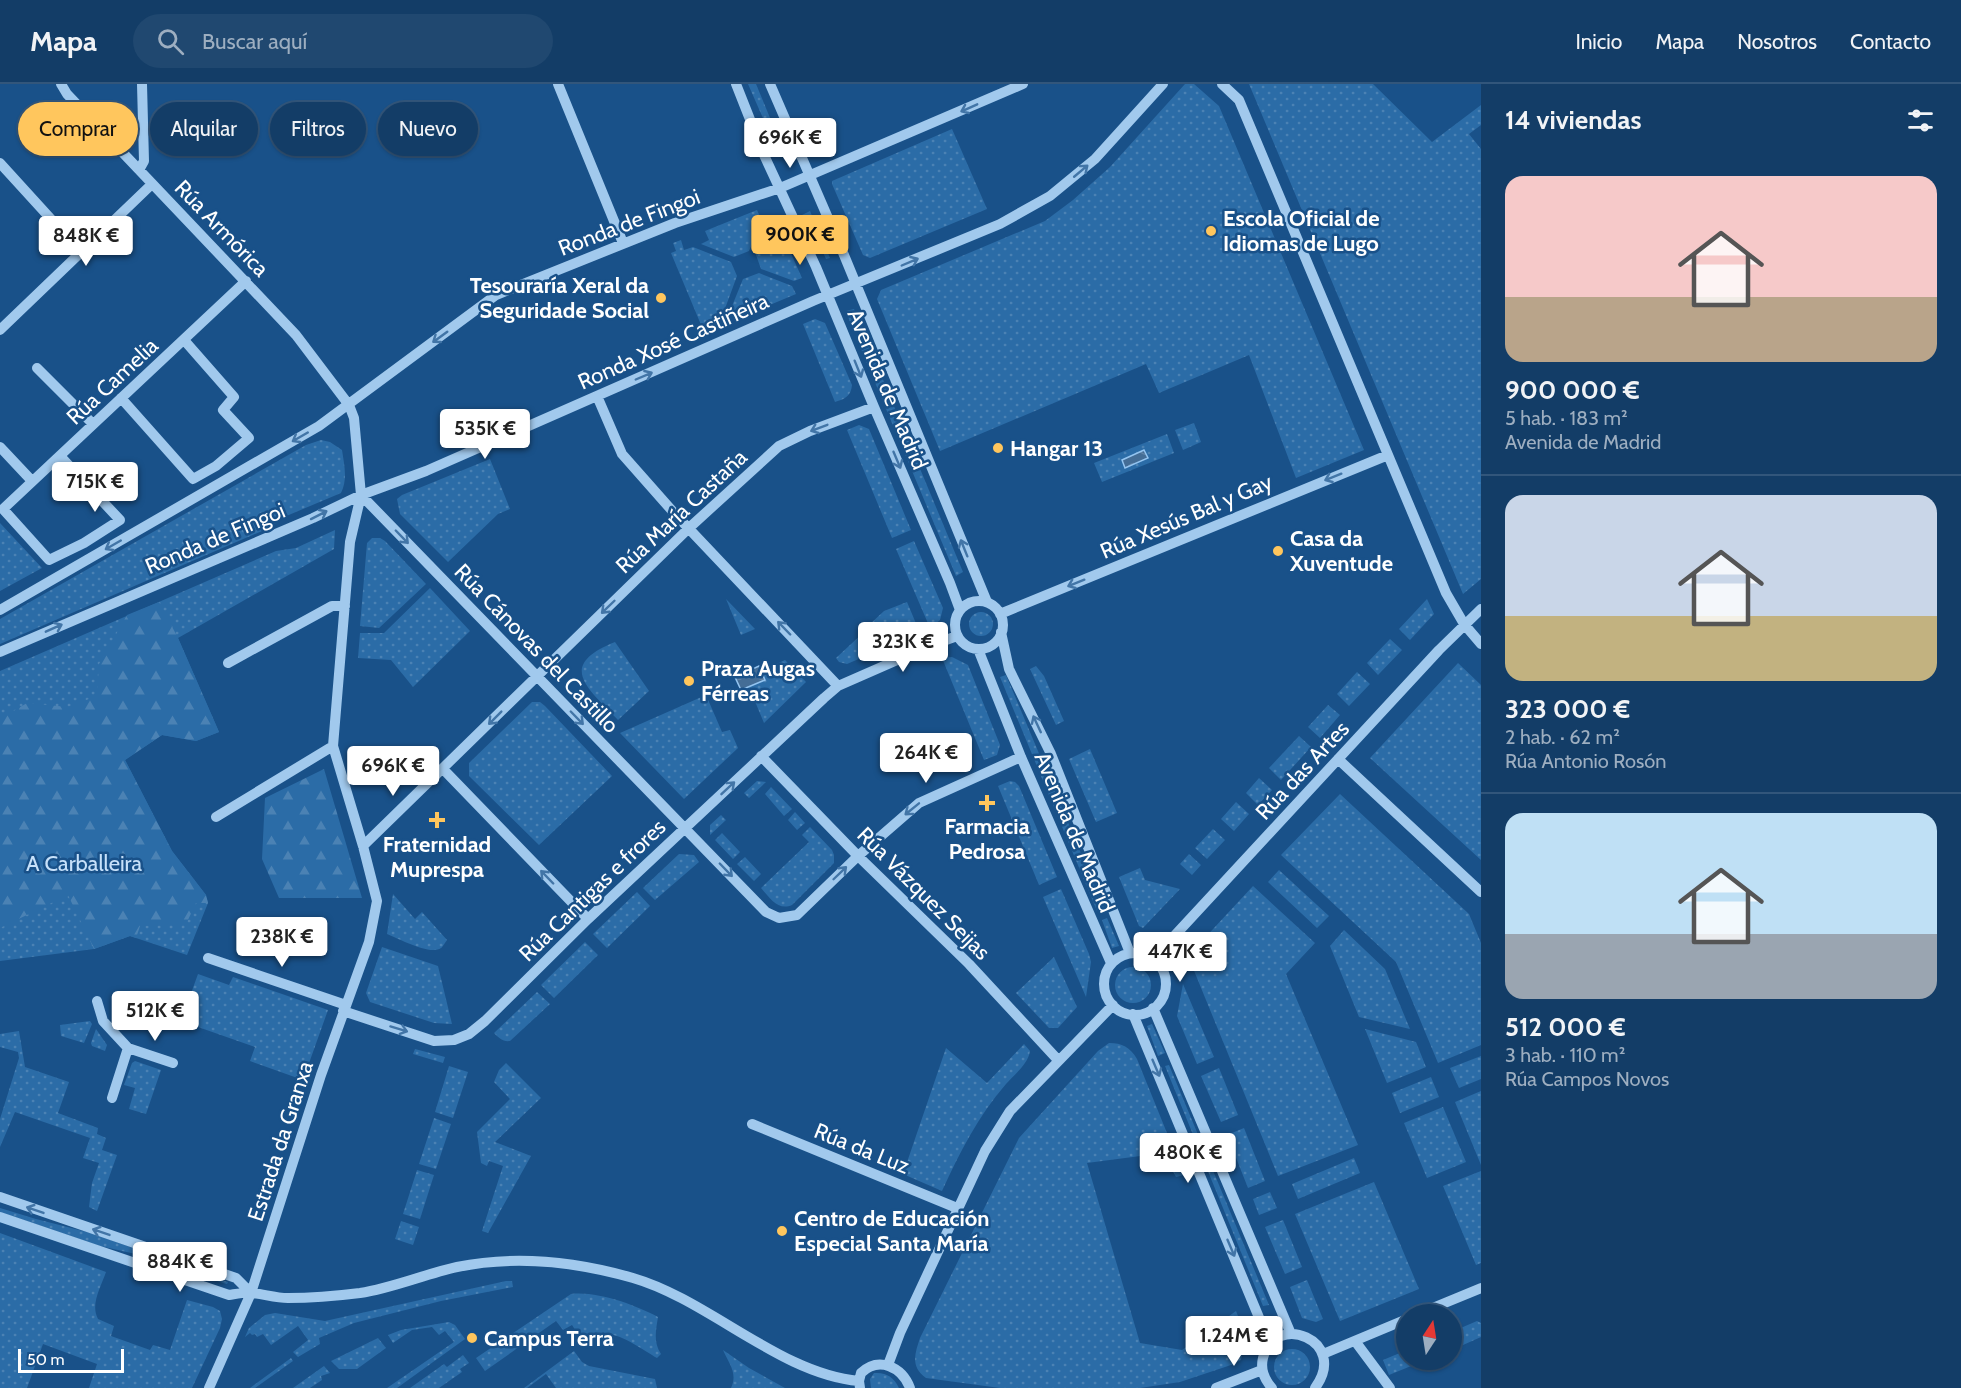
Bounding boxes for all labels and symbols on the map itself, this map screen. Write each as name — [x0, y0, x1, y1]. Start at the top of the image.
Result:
one-way arrow — [961, 102, 979, 114]
pin: 696K € — [741, 118, 839, 169]
one-way arrow — [1073, 164, 1089, 177]
street label: Rúa Armórica — [169, 174, 275, 283]
street label: Ronda de Fingoi — [555, 183, 704, 262]
place label: Escola Oficial de Idiomas de Lugo — [1223, 205, 1379, 257]
pin: 900K € — [751, 215, 849, 266]
pin: 848K € — [37, 216, 135, 267]
marker: Escola Oficial de Idiomas de Lugo — [1204, 224, 1218, 238]
one-way arrow — [901, 256, 919, 267]
place label: Tesouraría Xeral da Seguridade Social — [470, 272, 649, 324]
street label: Ronda Xosé Castiñeira — [574, 287, 773, 396]
marker: Tesouraría Xeral da Seguridade Social — [654, 291, 668, 305]
street label: Avenida de Madrid — [841, 305, 934, 474]
one-way arrow — [433, 330, 449, 343]
street label: Rúa Camelia — [61, 332, 164, 431]
one-way arrow — [853, 359, 864, 377]
one-way arrow — [634, 370, 653, 381]
pin: 535K € — [436, 409, 534, 460]
one-way arrow — [810, 423, 829, 434]
one-way arrow — [292, 431, 309, 443]
place label: Hangar 13 — [1010, 435, 1103, 462]
marker: Hangar 13 — [991, 441, 1005, 455]
street label: Rúa María Castaña — [610, 443, 753, 579]
one-way arrow — [892, 451, 903, 469]
pin: 715K € — [46, 462, 144, 513]
street label: Rúa Xesús Bal y Gay — [1096, 468, 1276, 565]
one-way arrow — [1325, 472, 1343, 483]
street label: Ronda de Fingoi — [141, 497, 289, 580]
one-way arrow — [310, 508, 328, 520]
place label: Casa da Xuventude — [1289, 525, 1393, 577]
one-way arrow — [394, 529, 409, 544]
one-way arrow — [105, 539, 122, 551]
one-way arrow — [958, 539, 969, 558]
marker: Casa da Xuventude — [1271, 544, 1285, 558]
street label: Rúa Cánovas del Castillo — [449, 558, 624, 739]
one-way arrow — [1067, 578, 1085, 589]
one-way arrow — [601, 600, 616, 614]
one-way arrow — [777, 620, 791, 635]
one-way arrow — [44, 622, 62, 633]
pin: 323K € — [854, 622, 952, 673]
place label: Praza Augas Férreas — [701, 655, 815, 707]
marker: Praza Augas Férreas — [682, 674, 696, 688]
one-way arrow — [487, 710, 502, 725]
one-way arrow — [570, 710, 585, 725]
one-way arrow — [1030, 715, 1042, 733]
street label: Rúa das Artes — [1250, 715, 1355, 825]
pin: 264K € — [877, 733, 975, 784]
pin: 696K € — [344, 746, 442, 797]
street label: Avenida de Madrid — [1028, 748, 1121, 917]
one-way arrow — [720, 781, 735, 795]
marker: Farmacia Pedrosa — [980, 796, 994, 810]
one-way arrow — [904, 802, 920, 815]
marker: Fraternidad Muprespa — [428, 811, 446, 829]
place label: Farmacia Pedrosa — [944, 813, 1030, 865]
street label: Rúa Cantigas e frores — [513, 814, 671, 967]
street label: Rúa Vázquez Seijas — [852, 821, 996, 965]
place label: Fraternidad Muprespa — [383, 831, 491, 883]
park label: A Carballeira — [26, 850, 142, 877]
one-way arrow — [718, 862, 733, 877]
one-way arrow — [832, 866, 847, 880]
one-way arrow — [540, 870, 555, 885]
pin: 238K € — [233, 917, 331, 968]
pin: 447K € — [1131, 932, 1229, 983]
pin: 512K € — [106, 991, 204, 1042]
one-way arrow — [389, 1024, 408, 1035]
street label: Estrada da Granxa — [242, 1057, 319, 1225]
one-way arrow — [1150, 1059, 1162, 1077]
street label: Rúa da Luz — [810, 1117, 913, 1180]
pin: 480K € — [1139, 1133, 1237, 1184]
one-way arrow — [26, 1203, 45, 1214]
place label: Centro de Educación Especial Santa María — [794, 1205, 989, 1257]
marker: Centro de Educación Especial Santa María — [775, 1224, 789, 1238]
one-way arrow — [92, 1226, 111, 1237]
one-way arrow — [1226, 1239, 1237, 1257]
pin: 884K € — [131, 1242, 229, 1293]
north arrow — [1396, 1304, 1462, 1370]
pin: 1.24M € — [1179, 1316, 1289, 1367]
place label: Campus Terra — [484, 1325, 614, 1352]
marker: Campus Terra — [465, 1331, 479, 1345]
scale bar — [18, 1346, 124, 1374]

